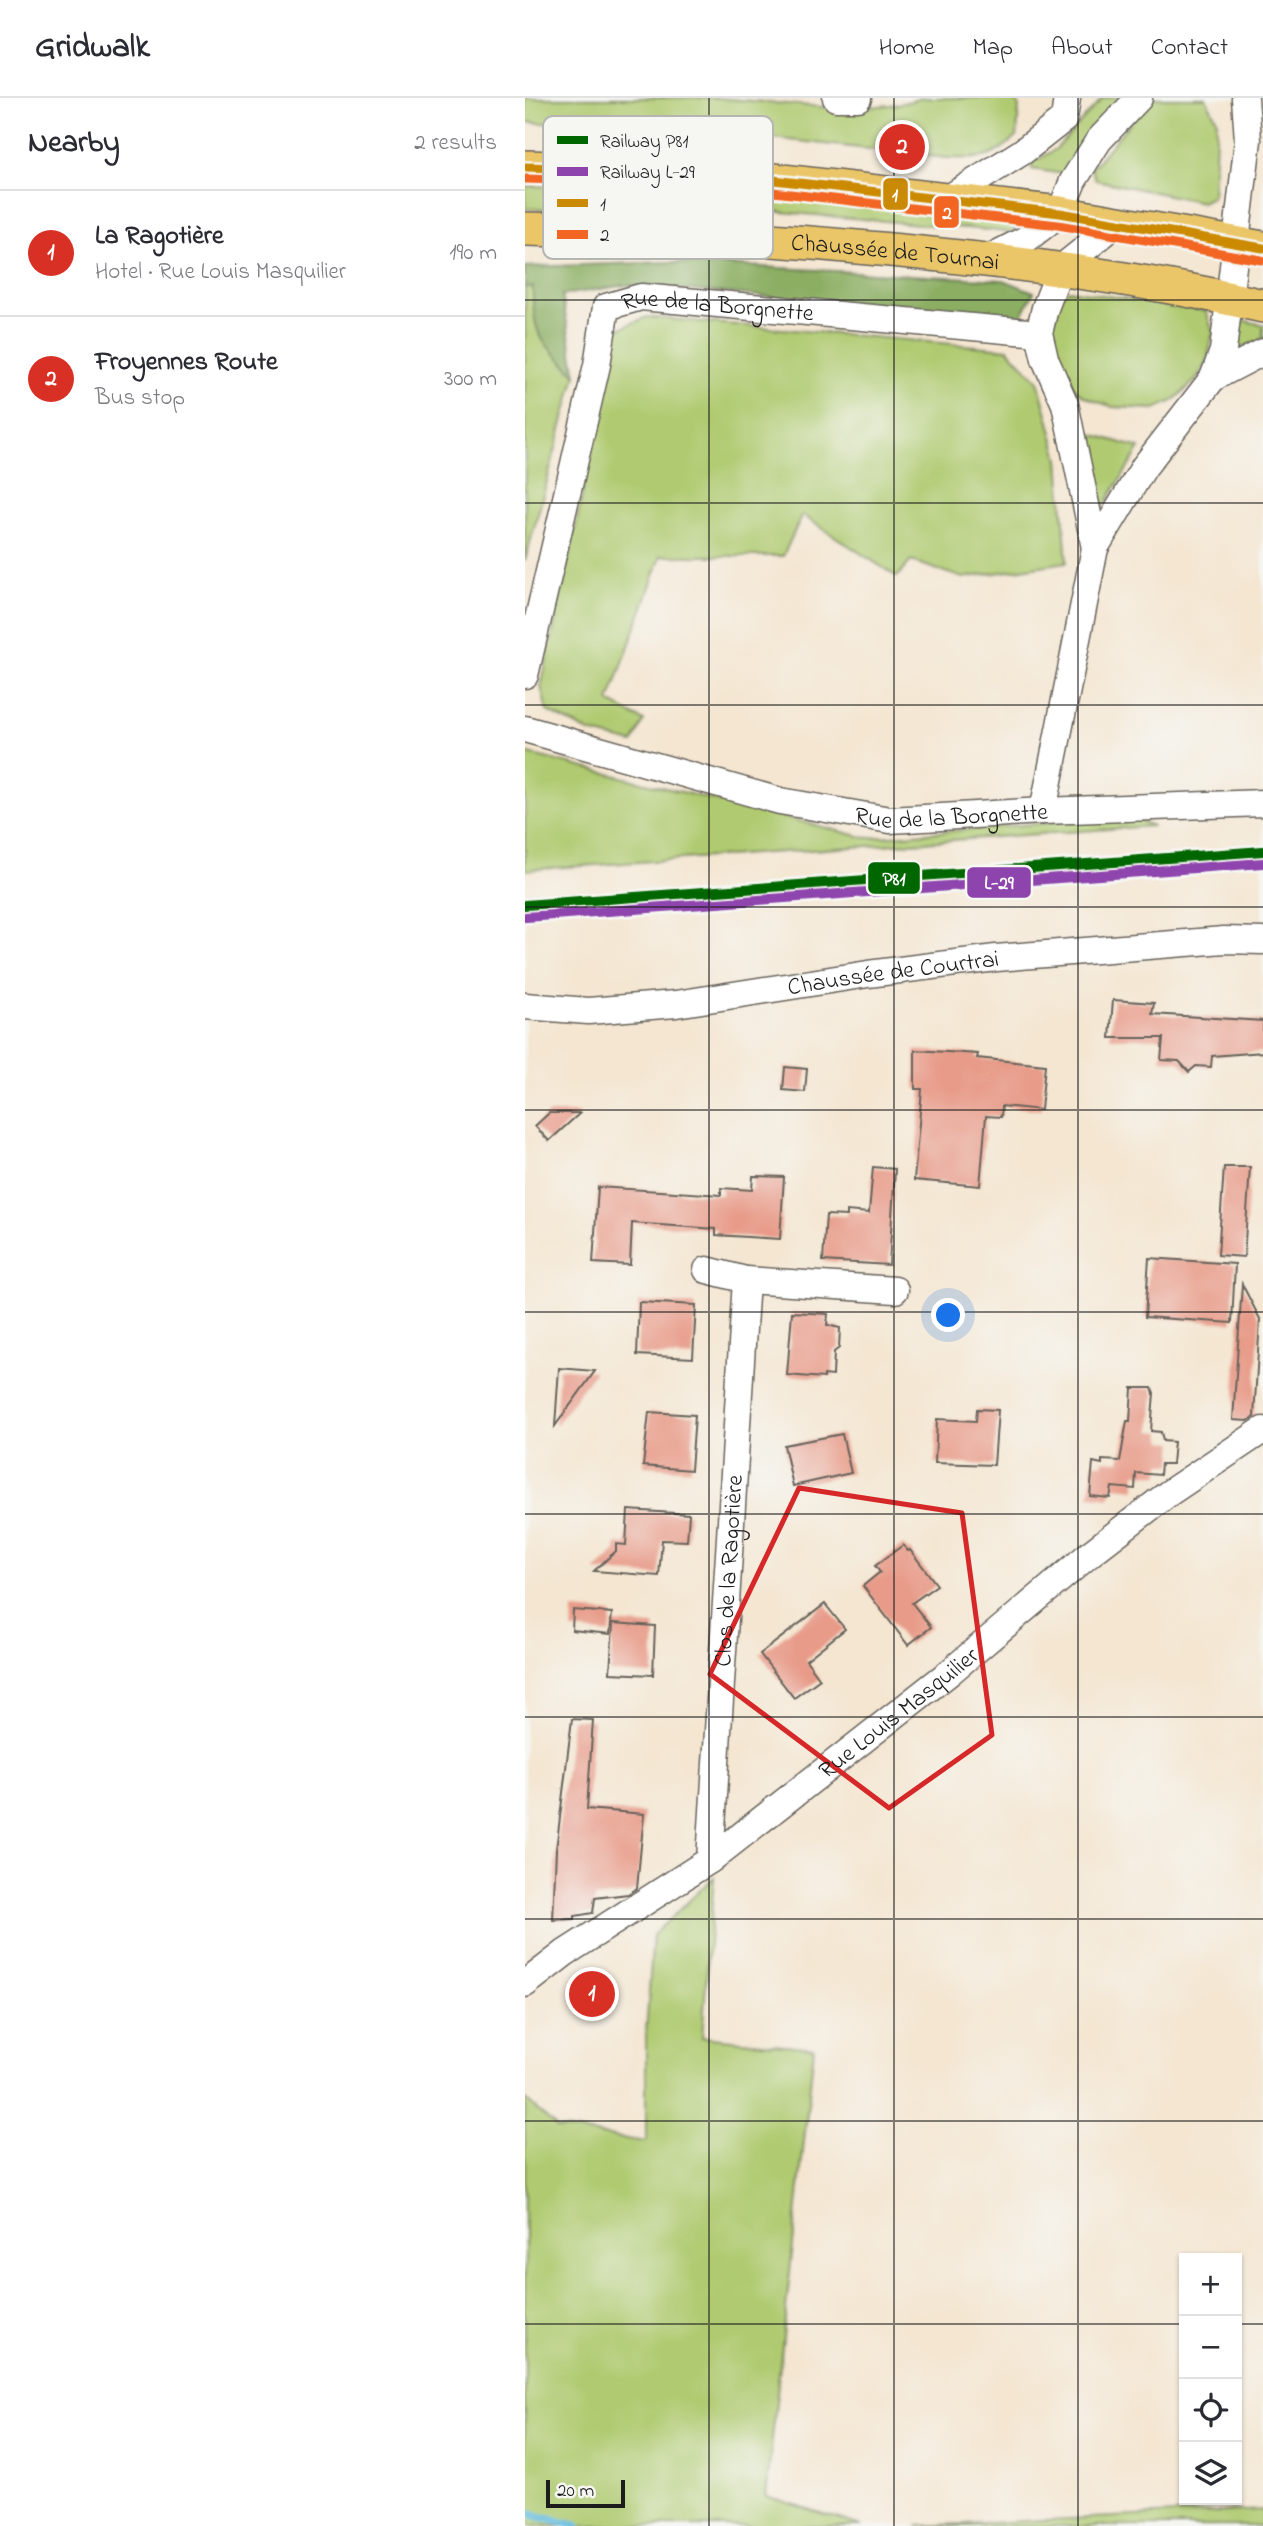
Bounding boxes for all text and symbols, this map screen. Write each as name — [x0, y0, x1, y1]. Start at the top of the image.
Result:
text: Gridwalk — [35, 24, 150, 72]
text: Home — [879, 31, 935, 66]
text: Map — [973, 31, 1013, 66]
text: About — [1051, 31, 1113, 66]
text: Contact — [1151, 31, 1228, 66]
legend — [543, 116, 773, 259]
pin: 2 — [879, 121, 925, 173]
text: Nearby — [28, 122, 120, 166]
text: 2 results — [414, 127, 497, 160]
text: Railway P81 — [600, 129, 688, 157]
text: Railway L-29 — [600, 160, 695, 188]
line badge: 1 — [882, 177, 909, 211]
text: 1 — [892, 183, 898, 210]
text: 1 — [600, 192, 606, 219]
line badge: 2 — [933, 195, 960, 229]
text: 2 — [941, 201, 952, 228]
text: La Ragotière — [95, 218, 224, 256]
text: 2 — [600, 223, 609, 250]
street label: Chaussée de Tournai — [790, 227, 1001, 281]
text: 1 — [47, 237, 55, 270]
text: 190 m — [449, 237, 497, 270]
text: Hotel · Rue Louis Masquilier — [95, 256, 346, 289]
street label: Rue de la Borgnette — [618, 281, 815, 333]
text: Froyennes Route — [95, 344, 278, 382]
text: 2 — [45, 363, 57, 396]
text: 300 m — [444, 363, 497, 396]
text: Bus stop — [95, 382, 185, 415]
street label: Rue de la Borgnette — [852, 796, 1049, 840]
line badge: P81 — [867, 861, 921, 895]
line badge: L-29 — [966, 866, 1032, 899]
text: P81 — [882, 867, 906, 894]
text: L-29 — [984, 871, 1014, 898]
street label: Chaussée de Courtrai — [785, 943, 1000, 1006]
your location — [931, 1298, 965, 1332]
street label: Clos de la Ragotière — [707, 1474, 754, 1668]
street label: Rue Louis Masquilier — [812, 1640, 988, 1789]
pin: 1 — [569, 1968, 615, 2020]
map controls — [1179, 2253, 1242, 2505]
button: + — [1179, 2253, 1242, 2316]
button: − — [1179, 2316, 1242, 2379]
button: locate — [1179, 2379, 1242, 2442]
button: layers — [1179, 2442, 1242, 2505]
scale bar — [546, 2477, 625, 2509]
text: 20 m — [557, 2478, 594, 2505]

